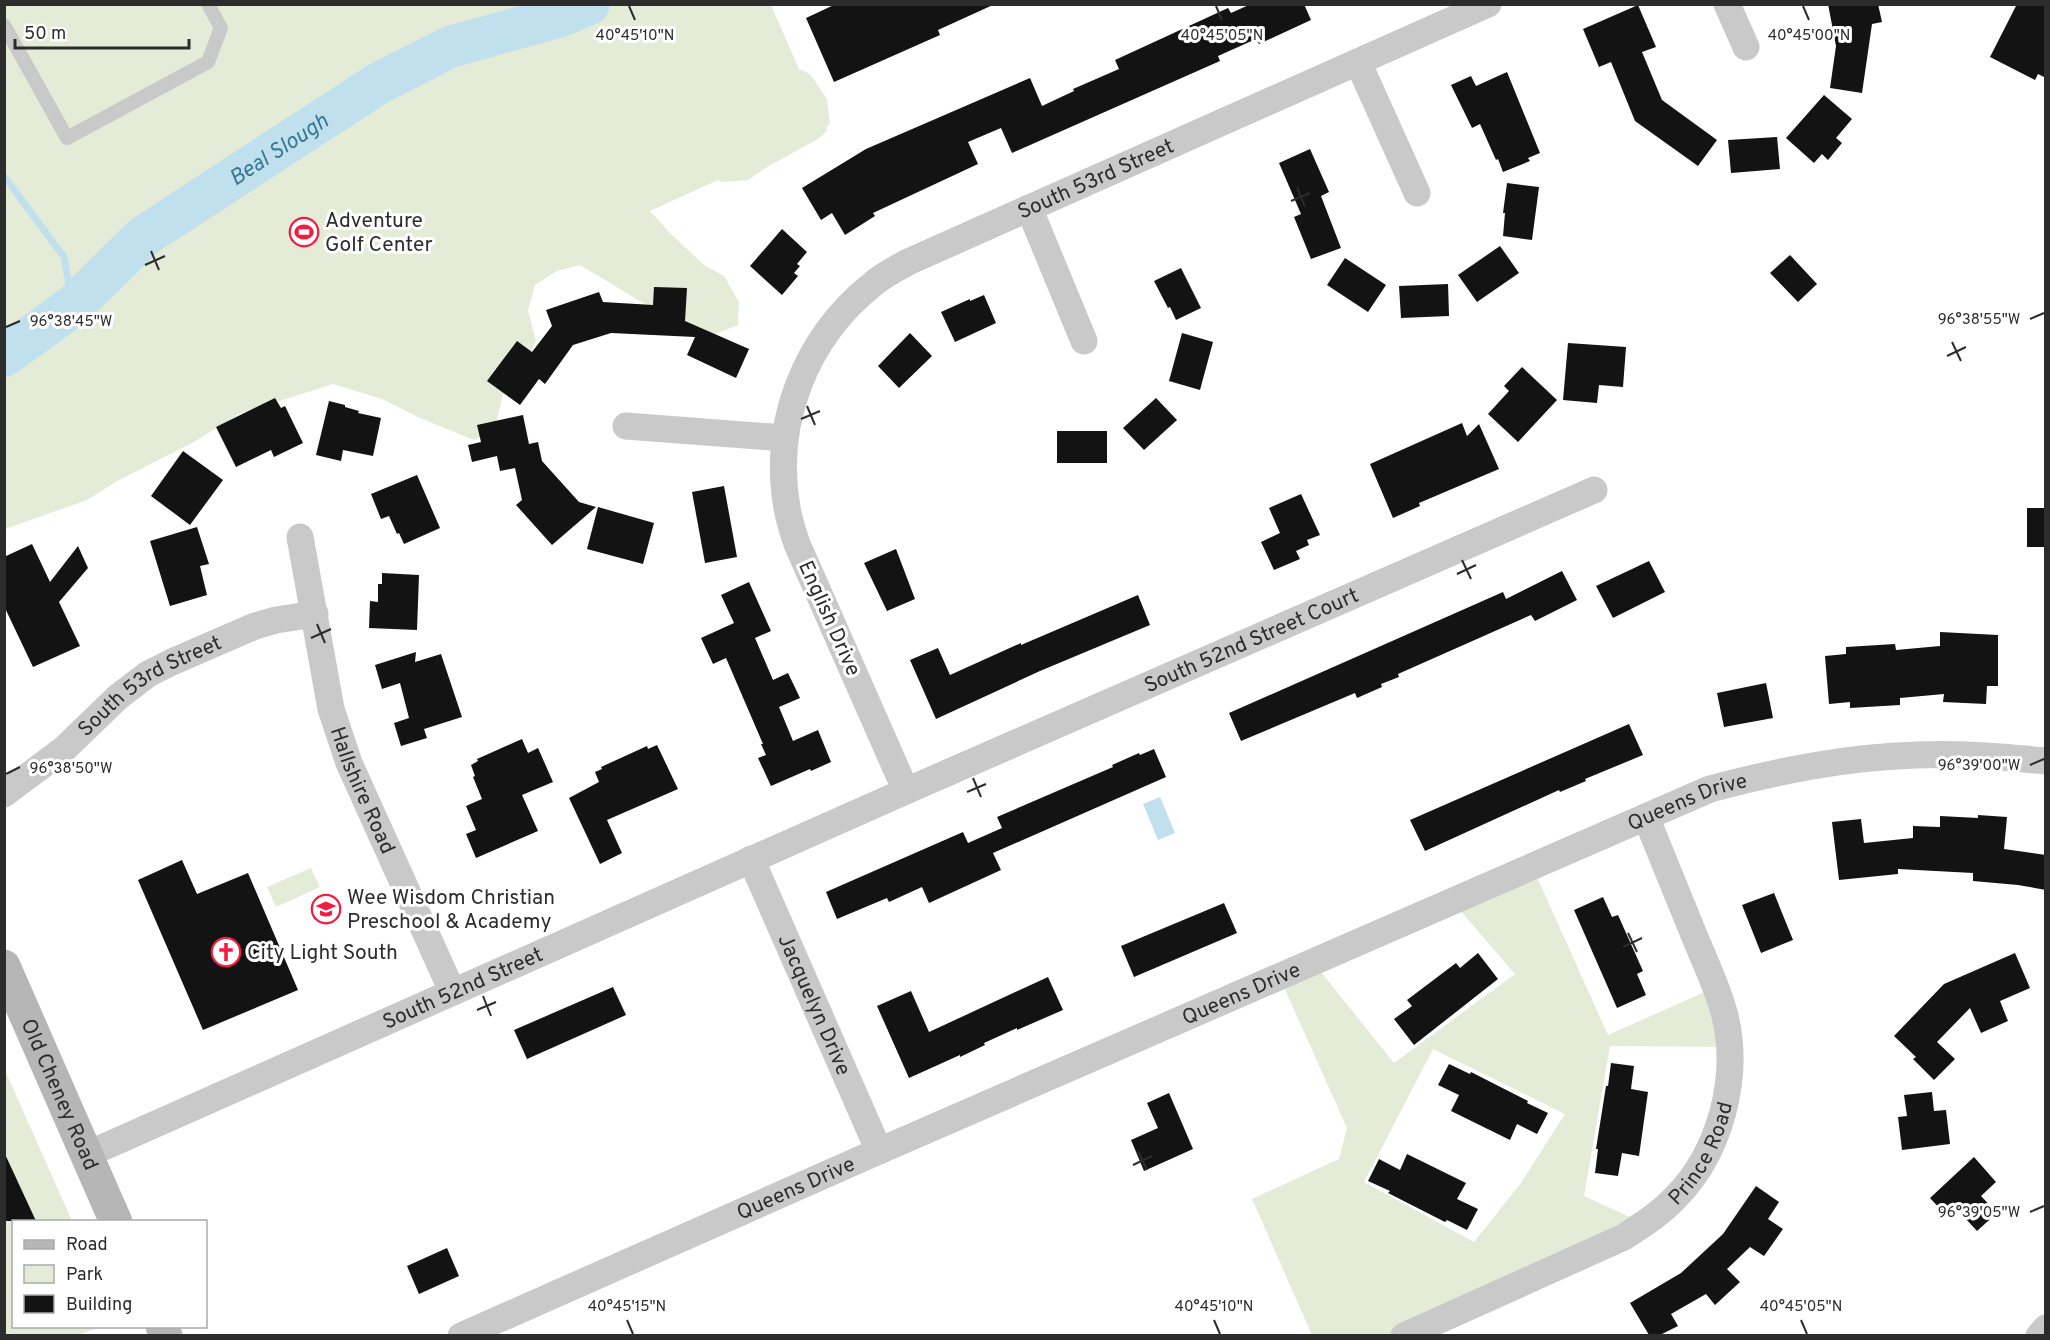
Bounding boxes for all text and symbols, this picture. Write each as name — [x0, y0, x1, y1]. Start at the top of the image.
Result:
scale bar — [15, 12, 189, 50]
text: 50 m — [24, 23, 66, 46]
text: 40°45'10"N — [596, 27, 674, 46]
text: 40°45'05"N — [1181, 27, 1263, 46]
text: 40°45'00"N — [1768, 27, 1850, 46]
water label: Beal Slough — [225, 109, 334, 193]
street label: South 53rd Street — [1014, 133, 1178, 226]
place label: Adventure Golf Center — [325, 208, 433, 259]
sports icon: Adventure Golf Center — [288, 216, 320, 248]
text: 96°38'55"W — [1938, 311, 2020, 330]
text: 96°38'45"W — [30, 313, 112, 332]
street label: English Drive — [791, 557, 866, 681]
street label: South 52nd Street Court — [1140, 583, 1363, 700]
street label: South 53rd Street — [73, 630, 226, 743]
street label: Hallshire Road — [323, 724, 400, 859]
text: 96°39'00"W — [1938, 757, 2020, 776]
text: 96°38'50"W — [29, 760, 113, 779]
street label: Queens Drive — [1624, 768, 1750, 838]
place label: Wee Wisdom Christian Preschool & Academy — [347, 885, 555, 936]
school or university icon: Wee Wisdom Christian Preschool & Academy — [310, 893, 342, 925]
street label: Jacquelyn Drive — [771, 930, 856, 1080]
church icon: City Light South — [210, 936, 242, 968]
place label: City Light South — [247, 940, 398, 967]
street label: South 52nd Street — [379, 942, 548, 1037]
street label: Queens Drive — [1178, 957, 1305, 1032]
street label: Old Cheney Road — [14, 1015, 104, 1175]
street label: Prince Road — [1663, 1099, 1740, 1212]
street label: Queens Drive — [733, 1151, 860, 1227]
text: 96°39'05"W — [1938, 1204, 2020, 1223]
legend — [12, 1220, 207, 1328]
text: Road — [66, 1234, 108, 1257]
text: Park — [66, 1264, 103, 1287]
text: Building — [66, 1294, 132, 1317]
text: 40°45'15"N — [588, 1298, 666, 1317]
text: 40°45'10"N — [1175, 1298, 1253, 1317]
text: 40°45'05"N — [1760, 1298, 1842, 1317]

